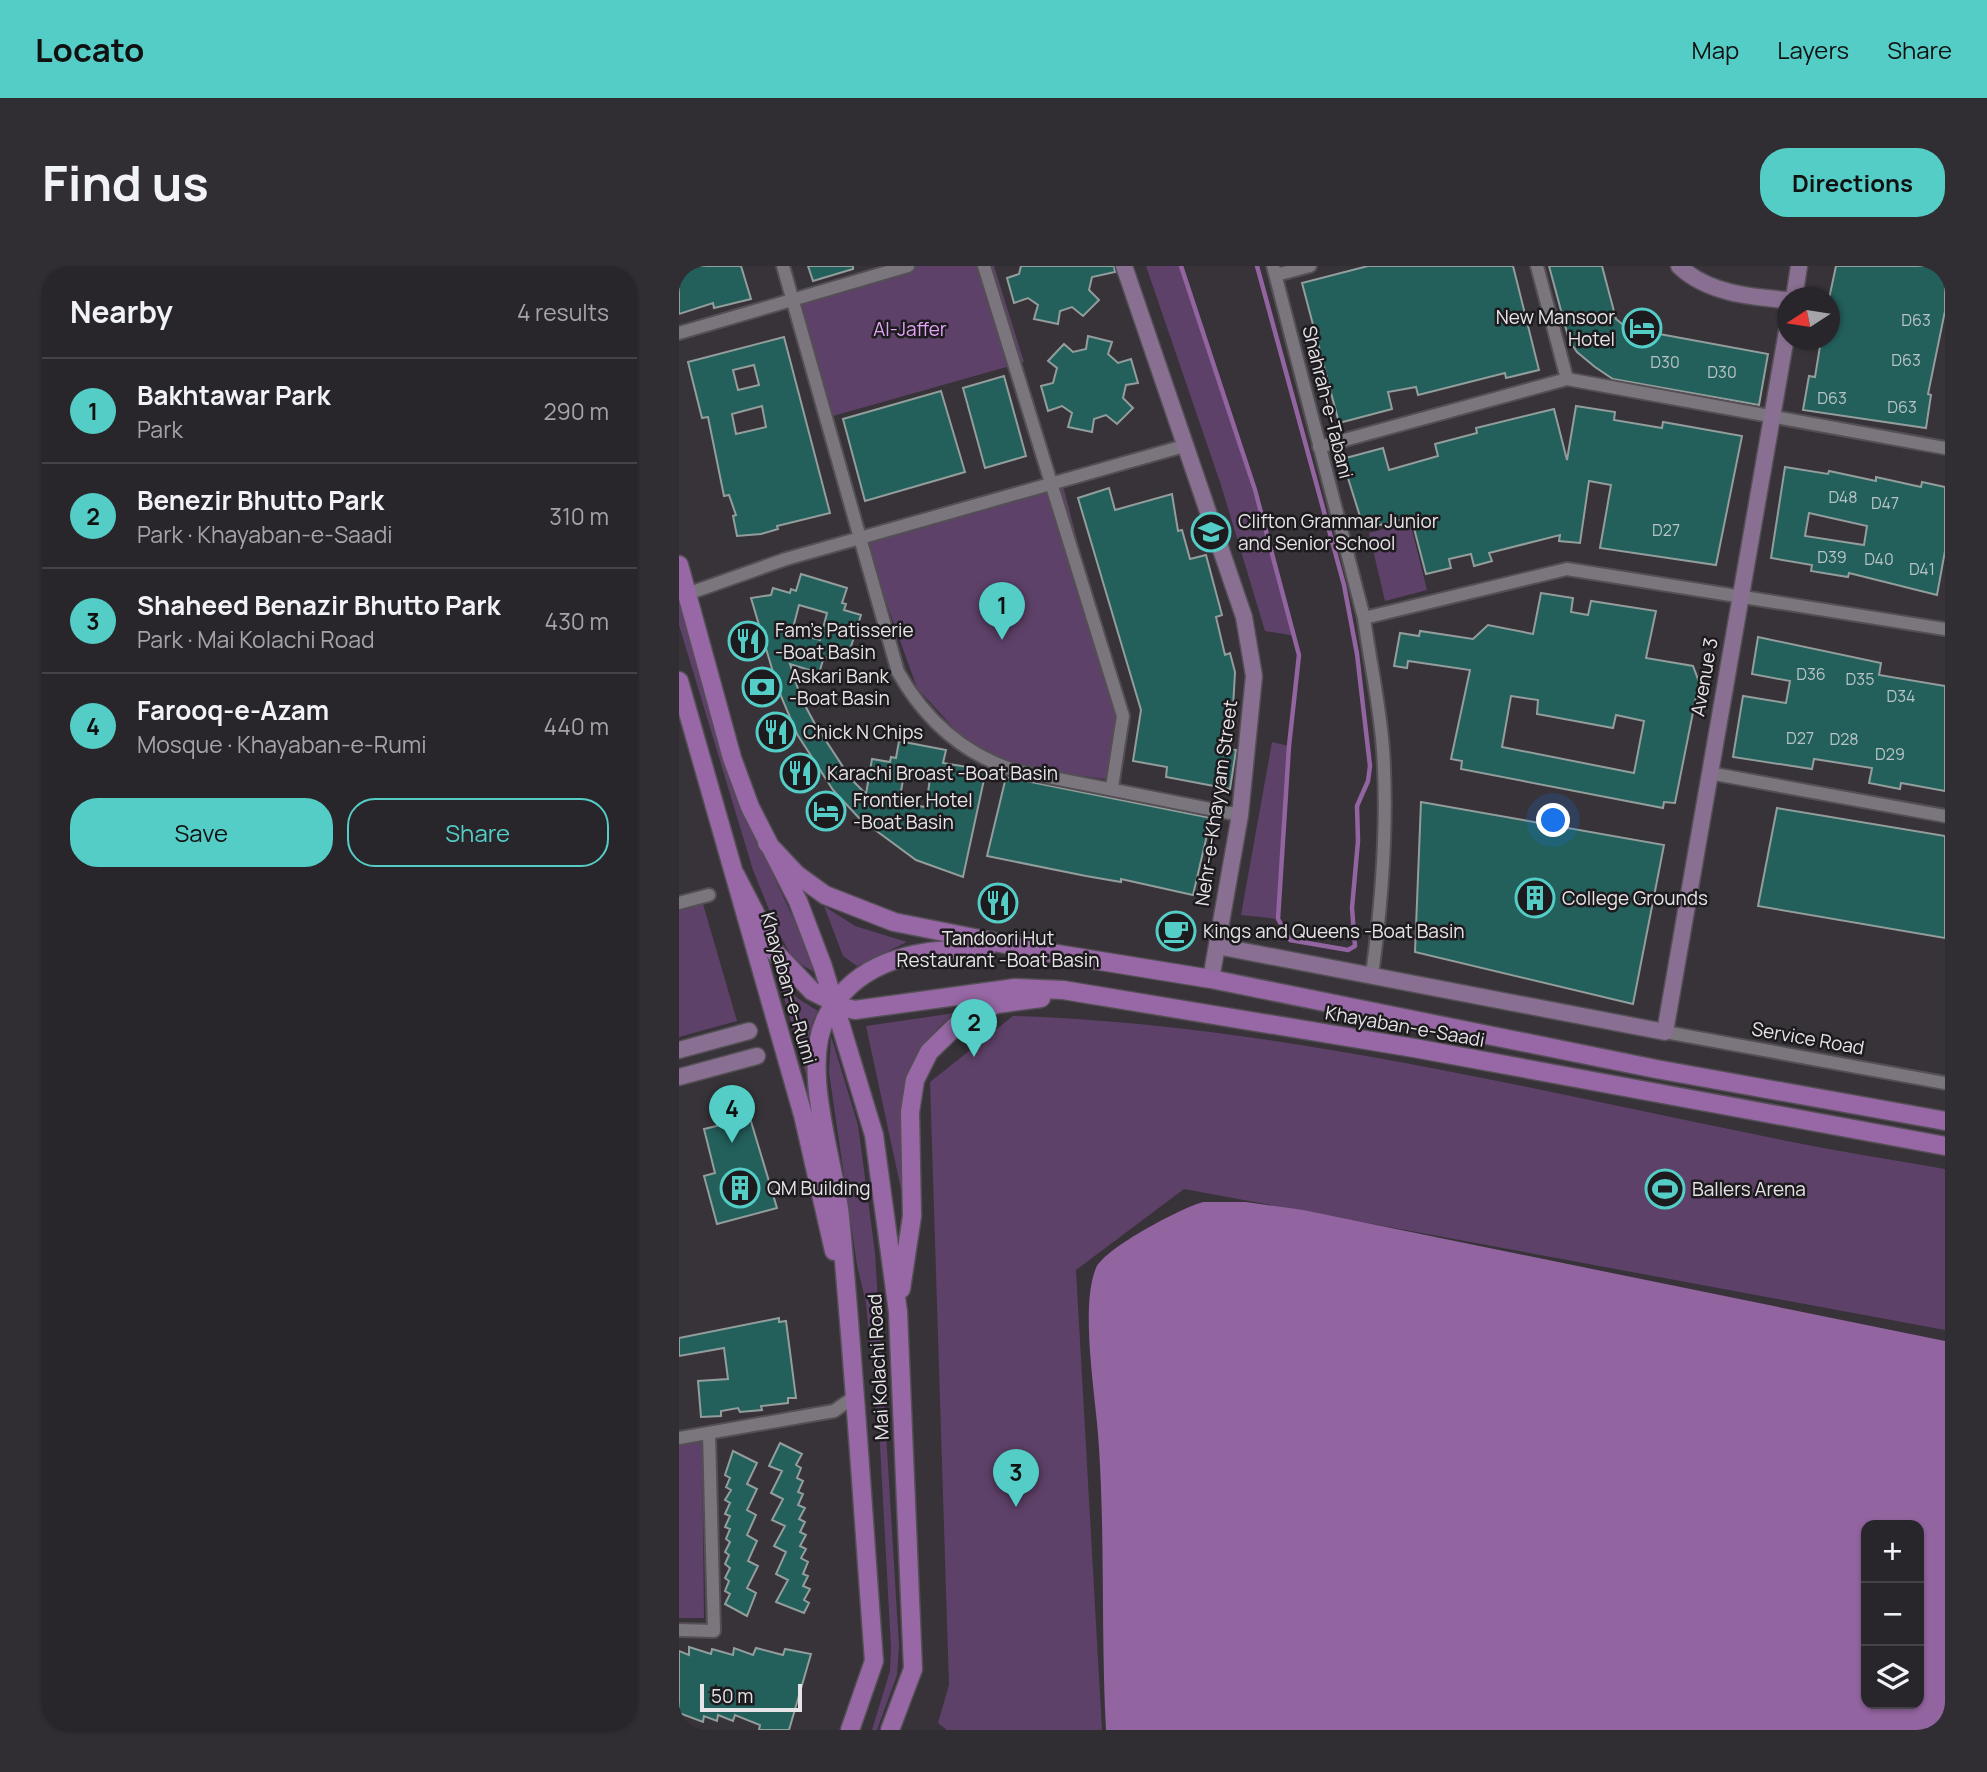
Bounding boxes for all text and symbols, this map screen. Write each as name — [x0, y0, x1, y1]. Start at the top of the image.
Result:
text: Locato — [35, 27, 145, 72]
text: Map — [1692, 33, 1739, 66]
text: Layers — [1777, 33, 1849, 66]
text: Share — [1887, 33, 1952, 66]
button: Directions — [1760, 148, 1945, 217]
text: Find us — [42, 149, 209, 216]
north arrow — [1777, 287, 1840, 350]
text: Nearby — [70, 291, 173, 332]
text: 4 results — [517, 296, 609, 328]
place label: New Mansoor Hotel — [1496, 304, 1615, 352]
hotel icon: New Mansoor Hotel — [1621, 307, 1663, 349]
house number: D63 — [1901, 309, 1931, 331]
park label: Al-Jaffer — [873, 316, 947, 342]
street label: Shahrah-e-Tabani — [1296, 323, 1360, 481]
house number: D63 — [1891, 349, 1921, 371]
house number: D30 — [1650, 351, 1680, 373]
house number: D30 — [1707, 361, 1737, 383]
text: Bakhtawar Park — [137, 377, 331, 413]
house number: D63 — [1817, 387, 1847, 409]
text: 1 — [88, 395, 98, 427]
text: 290 m — [543, 395, 609, 427]
house number: D63 — [1887, 396, 1917, 418]
text: Park — [137, 413, 183, 445]
text: Benezir Bhutto Park — [137, 482, 384, 518]
house number: D48 — [1828, 486, 1858, 508]
house number: D47 — [1871, 492, 1899, 514]
text: 2 — [86, 500, 100, 532]
text: 310 m — [549, 500, 609, 532]
place label: Clifton Grammar Junior and Senior School — [1238, 508, 1439, 556]
school or university icon: Clifton Grammar Junior and Senior School — [1190, 511, 1232, 553]
text: Park · Khayaban-e-Saadi — [137, 518, 393, 550]
house number: D27 — [1652, 519, 1680, 541]
house number: D39 — [1817, 546, 1847, 568]
house number: D40 — [1864, 548, 1894, 570]
house number: D41 — [1909, 558, 1935, 580]
pin: 1 — [979, 582, 1025, 640]
text: Shaheed Benazir Bhutto Park — [137, 587, 501, 623]
text: 3 — [86, 605, 100, 637]
text: 430 m — [545, 605, 609, 637]
place label: Fam's Patisserie -Boat Basin — [775, 617, 914, 665]
restaurant icon: Fam's Patisserie -Boat Basin — [727, 620, 769, 662]
text: Park · Mai Kolachi Road — [137, 623, 375, 655]
street label: Avenue 3 — [1684, 636, 1724, 718]
place label: Askari Bank -Boat Basin — [789, 663, 890, 711]
house number: D36 — [1796, 663, 1826, 685]
bank icon: Askari Bank -Boat Basin — [741, 666, 783, 708]
house number: D35 — [1846, 668, 1874, 690]
house number: D34 — [1886, 685, 1916, 707]
text: Farooq-e-Azam — [137, 692, 329, 728]
street label: Nehr-e-Khayyam Street — [1189, 698, 1243, 908]
text: 4 — [86, 710, 100, 742]
text: 440 m — [544, 710, 609, 742]
restaurant icon: Chick N Chips — [755, 711, 797, 753]
place label: Chick N Chips — [803, 719, 923, 745]
house number: D27 — [1786, 727, 1814, 749]
text: Mosque · Khayaban-e-Rumi — [137, 728, 427, 760]
house number: D28 — [1829, 728, 1859, 750]
house number: D29 — [1875, 743, 1905, 765]
restaurant icon: Karachi Broast -Boat Basin — [779, 752, 821, 794]
place label: Karachi Broast -Boat Basin — [827, 760, 1058, 786]
place label: Frontier Hotel -Boat Basin — [853, 787, 973, 835]
hotel icon: Frontier Hotel -Boat Basin — [805, 790, 847, 832]
button: Save — [70, 798, 333, 867]
button: Share — [347, 798, 609, 867]
your location — [1536, 803, 1570, 837]
building icon: College Grounds — [1514, 877, 1556, 919]
restaurant icon: Tandoori Hut Restaurant -Boat Basin — [977, 882, 1019, 924]
place label: College Grounds — [1562, 885, 1708, 911]
street label: Khayaban-e-Rumi — [755, 909, 823, 1067]
cafe icon: Kings and Queens -Boat Basin — [1155, 910, 1197, 952]
place label: Kings and Queens -Boat Basin — [1203, 918, 1465, 944]
place label: Tandoori Hut Restaurant -Boat Basin — [897, 925, 1099, 973]
pin: 2 — [951, 999, 997, 1057]
street label: Khayaban-e-Saadi — [1323, 999, 1487, 1053]
street label: Service Road — [1750, 1015, 1866, 1061]
pin: 4 — [709, 1085, 755, 1143]
building icon: QM Building — [719, 1167, 761, 1209]
sports icon: Ballers Arena — [1644, 1168, 1686, 1210]
place label: QM Building — [767, 1175, 871, 1201]
place label: Ballers Arena — [1692, 1176, 1806, 1202]
street label: Mai Kolachi Road — [861, 1293, 895, 1441]
pin: 3 — [993, 1449, 1039, 1507]
map controls — [1861, 1520, 1924, 1709]
button: + — [1861, 1520, 1924, 1583]
button: − — [1861, 1583, 1924, 1646]
button: layers — [1861, 1646, 1924, 1709]
scale bar — [700, 1681, 801, 1713]
text: 50 m — [711, 1683, 753, 1709]

